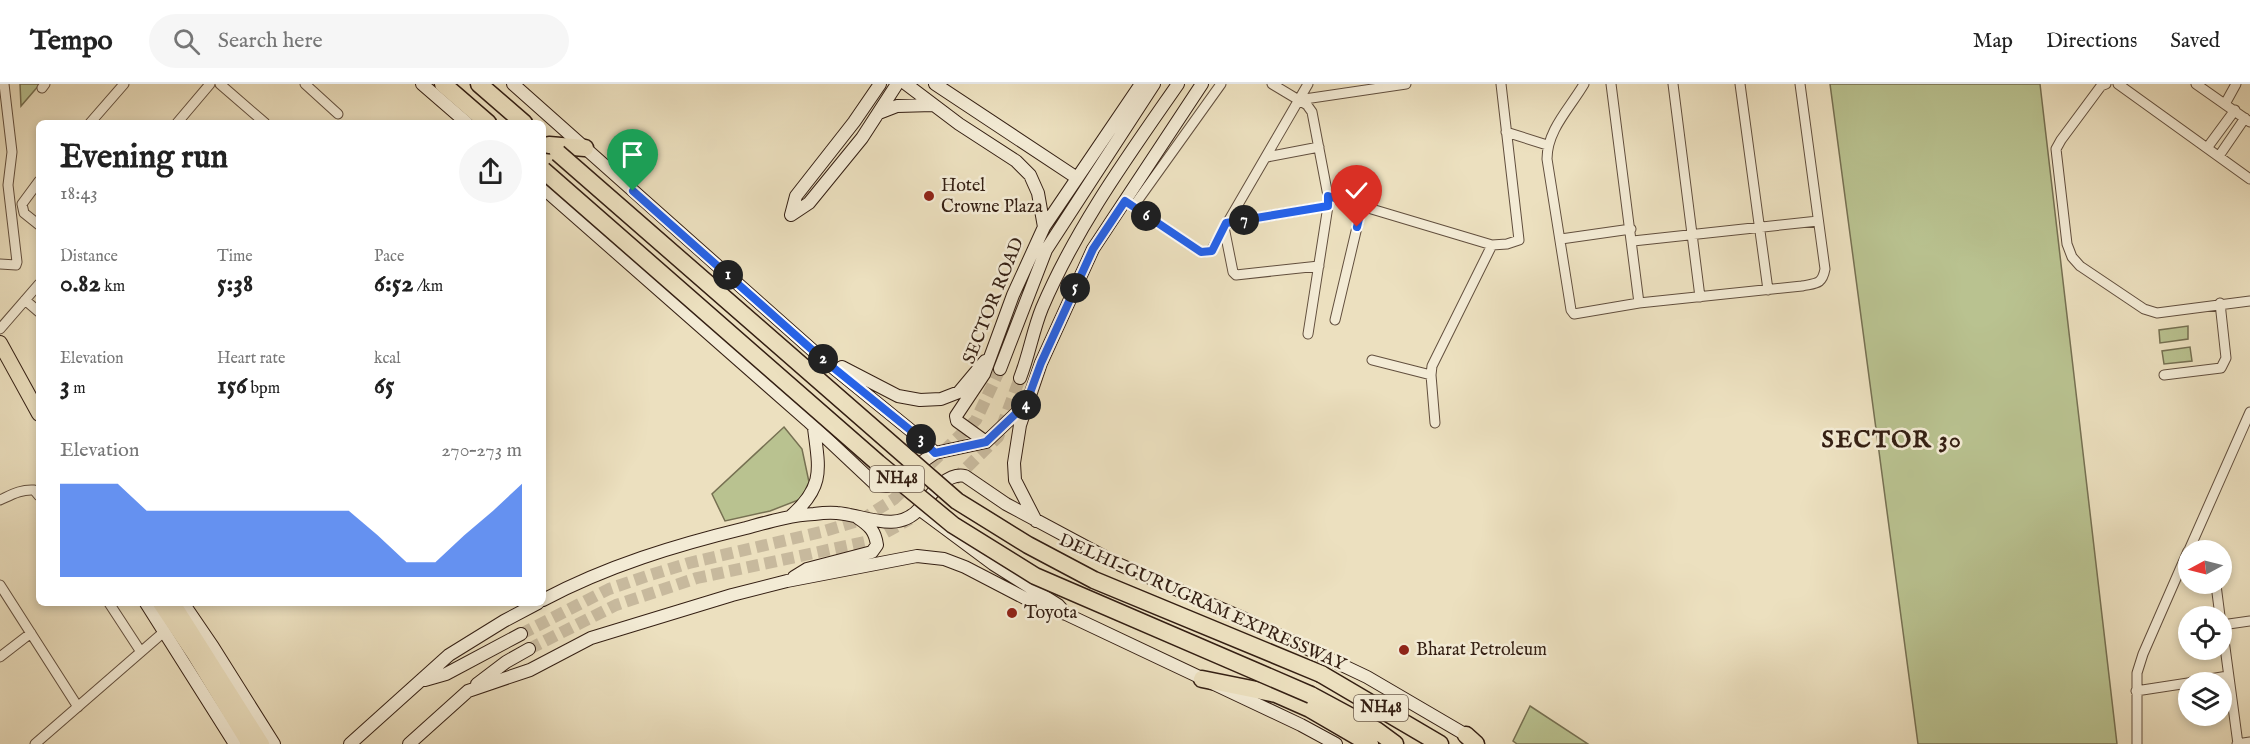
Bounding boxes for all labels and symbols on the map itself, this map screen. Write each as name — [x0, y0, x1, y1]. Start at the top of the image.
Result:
pin — [607, 129, 658, 191]
pin — [1331, 165, 1382, 227]
place label: Hotel Crowne Plaza — [941, 175, 1043, 219]
marker: Hotel Crowne Plaza — [922, 189, 936, 203]
pin: 6 — [1131, 201, 1161, 231]
pin: 7 — [1229, 205, 1259, 235]
street label: SECTOR ROAD — [958, 234, 1030, 368]
pin: 1 — [713, 260, 743, 290]
pin: 5 — [1060, 273, 1090, 303]
pin: 2 — [808, 344, 838, 374]
pin: 4 — [1011, 390, 1041, 420]
pin: 3 — [906, 424, 936, 454]
district label: SECTOR 30 — [1822, 425, 1962, 456]
road number: NH48 — [870, 466, 924, 492]
street label: DELHI-GURUGRAM EXPRESSWAY — [1055, 529, 1350, 677]
north arrow — [2178, 540, 2232, 594]
place label: Toyota — [1024, 602, 1077, 625]
marker: Toyota — [1005, 606, 1019, 620]
place label: Bharat Petroleum — [1416, 639, 1547, 662]
marker: Bharat Petroleum — [1397, 643, 1411, 657]
road number: NH48 — [1354, 695, 1408, 721]

